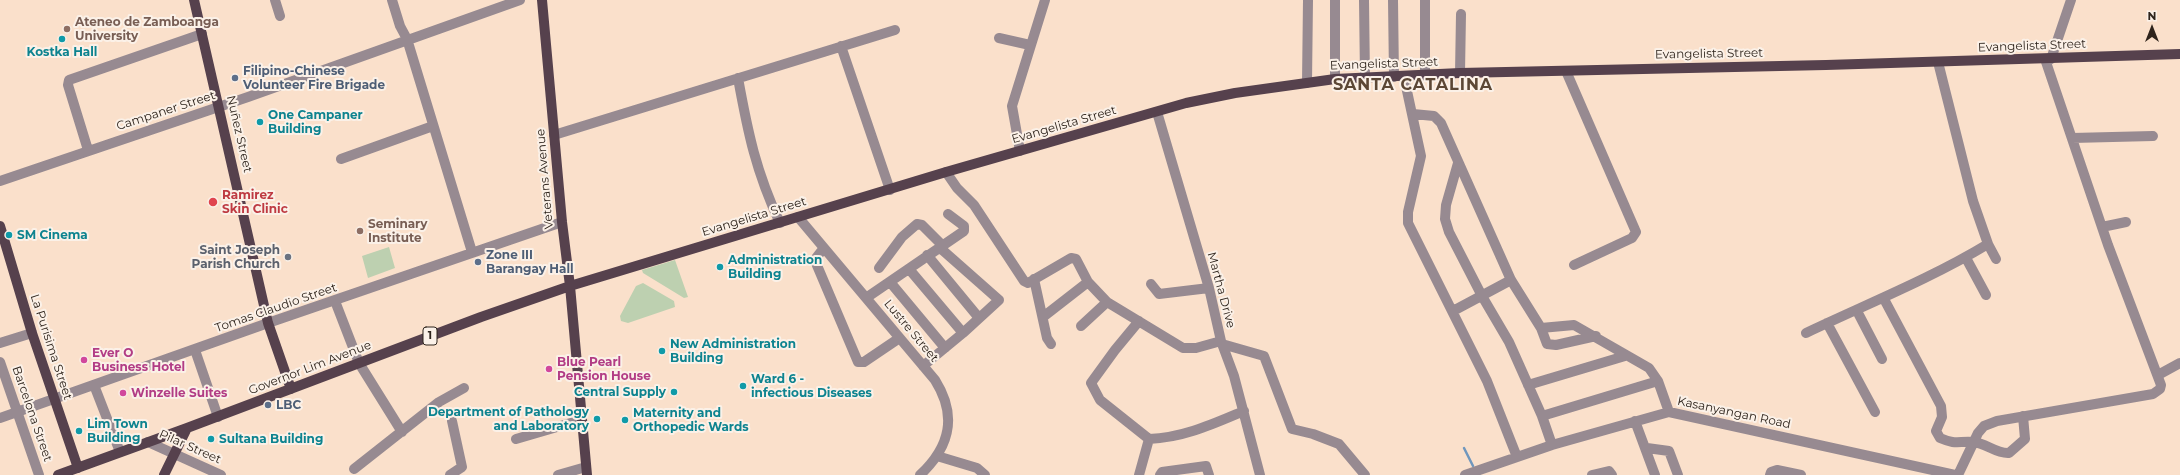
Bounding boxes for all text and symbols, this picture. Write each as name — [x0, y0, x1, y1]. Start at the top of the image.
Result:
north arrow — [2132, 8, 2172, 48]
text: N — [2148, 9, 2156, 23]
place label: Ateneo de Zamboanga University — [75, 15, 219, 43]
marker: Ateneo de Zamboanga University — [62, 24, 72, 34]
marker: Kostka Hall — [57, 34, 67, 44]
street label: Evangelista Street — [1978, 37, 2086, 55]
place label: Kostka Hall — [27, 45, 97, 59]
street label: Evangelista Street — [1655, 46, 1763, 62]
street label: Evangelista Street — [1330, 55, 1438, 73]
place label: Filipino-Chinese Volunteer Fire Brigade — [243, 64, 385, 92]
marker: Filipino-Chinese Volunteer Fire Brigade — [230, 73, 240, 83]
district label: SANTA CATALINA — [1333, 75, 1493, 95]
street label: Campaner Street — [115, 88, 217, 134]
street label: Nuñez Street — [223, 94, 255, 174]
street label: Evangelista Street — [1010, 103, 1118, 147]
place label: One Campaner Building — [268, 108, 363, 136]
marker: One Campaner Building — [255, 117, 265, 127]
street label: Veterans Avenue — [533, 128, 557, 230]
place label: Ramirez Skin Clinic — [222, 188, 288, 216]
street label: Evangelista Street — [700, 194, 808, 240]
marker: Ramirez Skin Clinic — [207, 196, 219, 208]
place label: Seminary Institute — [368, 217, 427, 245]
marker: Seminary Institute — [355, 226, 365, 236]
place label: SM Cinema — [17, 228, 88, 242]
marker: SM Cinema — [4, 230, 14, 240]
place label: Saint Joseph Parish Church — [192, 243, 280, 271]
place label: Zone III Barangay Hall — [486, 248, 574, 276]
street label: Martha Drive — [1204, 250, 1238, 330]
marker: Saint Joseph Parish Church — [283, 252, 293, 262]
place label: Administration Building — [728, 253, 822, 281]
marker: Zone III Barangay Hall — [473, 257, 483, 267]
marker: Administration Building — [715, 262, 725, 272]
street label: Tomas Claudio Street — [213, 280, 339, 336]
street label: La Purisima Street — [27, 292, 75, 402]
street label: Lustre Street — [881, 297, 941, 365]
road number: 1 — [423, 327, 437, 345]
place label: New Administration Building — [670, 337, 796, 365]
street label: Governor Lim Avenue — [247, 338, 373, 398]
place label: Ever O Business Hotel — [92, 346, 185, 374]
marker: New Administration Building — [657, 346, 667, 356]
marker: Ever O Business Hotel — [79, 355, 89, 365]
place label: Blue Pearl Pension House — [557, 355, 651, 383]
street label: Barcelona Street — [9, 364, 55, 464]
marker: Blue Pearl Pension House — [544, 364, 554, 374]
place label: Ward 6 - infectious Diseases — [751, 372, 872, 400]
marker: Ward 6 - infectious Diseases — [738, 381, 748, 391]
place label: Central Supply — [574, 385, 666, 399]
place label: Winzelle Suites — [131, 386, 227, 400]
marker: Central Supply — [669, 387, 679, 397]
marker: Winzelle Suites — [118, 388, 128, 398]
street label: Kasanyangan Road — [1676, 394, 1792, 432]
place label: LBC — [276, 398, 301, 412]
marker: LBC — [263, 400, 273, 410]
place label: Department of Pathology and Laboratory — [428, 405, 589, 433]
place label: Maternity and Orthopedic Wards — [633, 406, 749, 434]
marker: Department of Pathology and Laboratory — [592, 414, 602, 424]
marker: Maternity and Orthopedic Wards — [620, 415, 630, 425]
place label: Lim Town Building — [87, 417, 148, 445]
marker: Lim Town Building — [74, 426, 84, 436]
street label: Pilar Street — [157, 427, 223, 467]
place label: Sultana Building — [219, 432, 323, 446]
marker: Sultana Building — [206, 434, 216, 444]

